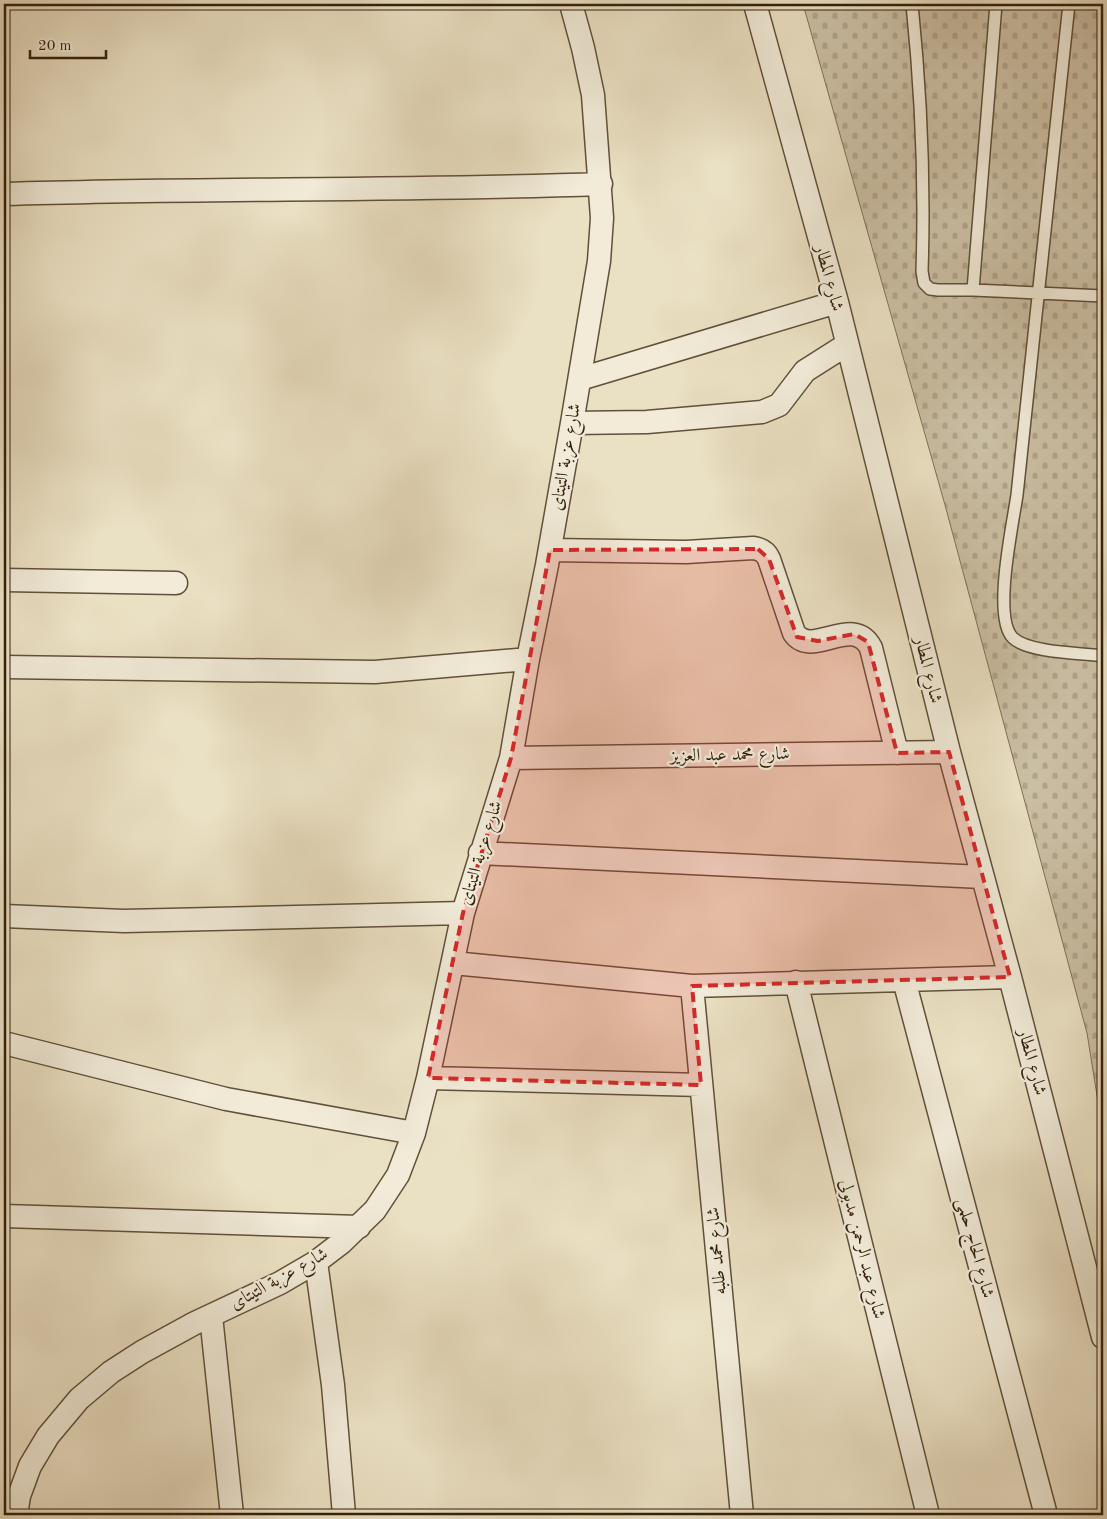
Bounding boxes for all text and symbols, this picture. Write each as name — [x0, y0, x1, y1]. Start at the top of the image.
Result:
scale bar — [30, 28, 106, 60]
text: 20 m — [38, 39, 72, 54]
street label: شارع المطار — [806, 241, 846, 314]
street label: شارع عزبة التيتاى — [548, 402, 589, 513]
street label: شارع المطار — [906, 633, 945, 706]
street label: شارع محمد عبد العزيز — [668, 745, 790, 770]
street label: شارع عزبة التيتاى — [457, 799, 510, 909]
street label: شارع المطار — [1009, 1025, 1049, 1098]
street label: شارع عبد الرحمن مدبولى — [831, 1177, 888, 1322]
street label: شارع الحاج حلمى — [947, 1196, 997, 1301]
street label: شارع محمد طلبه — [704, 1206, 735, 1296]
street label: شارع عزبة التيتاى — [227, 1245, 333, 1318]

